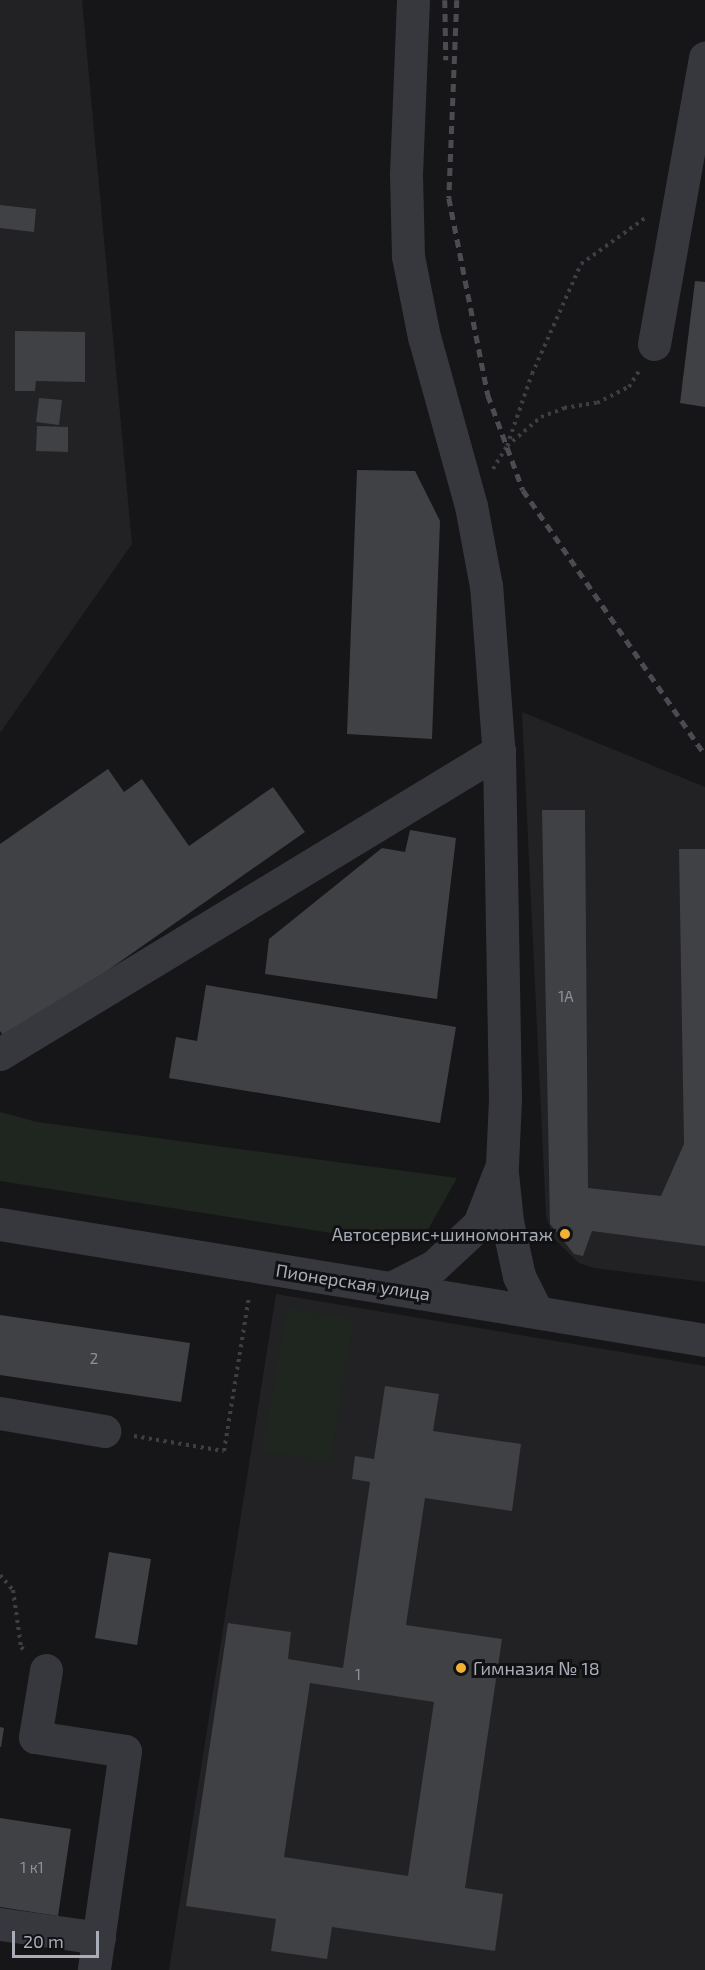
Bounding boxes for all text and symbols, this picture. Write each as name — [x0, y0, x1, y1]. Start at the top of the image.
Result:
house number: 1А — [558, 988, 574, 1006]
place label: Автосервис+шиномонтаж — [332, 1223, 553, 1245]
marker: Автосервис+шиномонтаж — [558, 1227, 572, 1241]
street label: Пионерская улица — [274, 1259, 432, 1305]
house number: 2 — [90, 1350, 98, 1368]
place label: Гимназия № 18 — [473, 1657, 600, 1679]
marker: Гимназия № 18 — [454, 1661, 468, 1675]
house number: 1 — [355, 1666, 361, 1684]
house number: 1 к1 — [20, 1859, 44, 1877]
scale bar — [15, 1919, 102, 1957]
text: 20 m — [23, 1930, 64, 1952]

